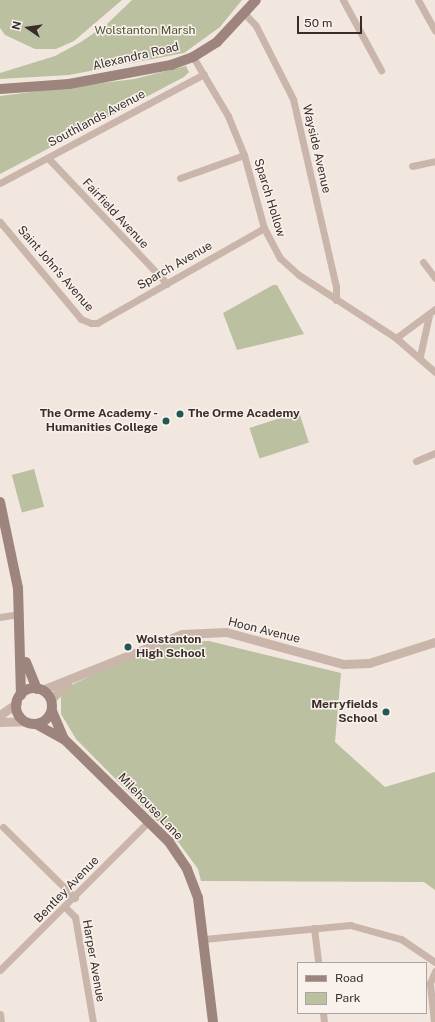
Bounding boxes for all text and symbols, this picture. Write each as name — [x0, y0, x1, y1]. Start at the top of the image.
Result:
north arrow — [8, 8, 48, 48]
scale bar — [299, 8, 364, 34]
text: 50 m — [304, 16, 332, 30]
text: N — [9, 20, 23, 31]
park label: Wolstanton Marsh — [94, 24, 196, 38]
street label: Alexandra Road — [92, 40, 180, 74]
street label: Southlands Avenue — [46, 87, 148, 151]
street label: Wayside Avenue — [299, 103, 333, 195]
street label: Sparch Hollow — [250, 157, 288, 239]
street label: Fairfield Avenue — [79, 176, 151, 252]
street label: Saint John's Avenue — [14, 223, 96, 315]
street label: Sparch Avenue — [135, 239, 215, 293]
place label: The Orme Academy - Humanities College — [39, 407, 158, 435]
place label: The Orme Academy — [188, 407, 300, 421]
marker: The Orme Academy — [175, 409, 185, 419]
marker: The Orme Academy - Humanities College — [161, 416, 171, 426]
street label: Hoon Avenue — [226, 615, 302, 647]
place label: Wolstanton High School — [136, 633, 205, 661]
marker: Wolstanton High School — [123, 642, 133, 652]
place label: Merryfields School — [311, 698, 378, 726]
marker: Merryfields School — [381, 707, 391, 717]
street label: Milehouse Lane — [114, 771, 186, 843]
street label: Bentley Avenue — [32, 854, 102, 926]
street label: Harper Avenue — [79, 919, 107, 1003]
legend — [297, 962, 427, 1014]
text: Road — [335, 971, 363, 985]
text: Park — [335, 991, 361, 1005]

